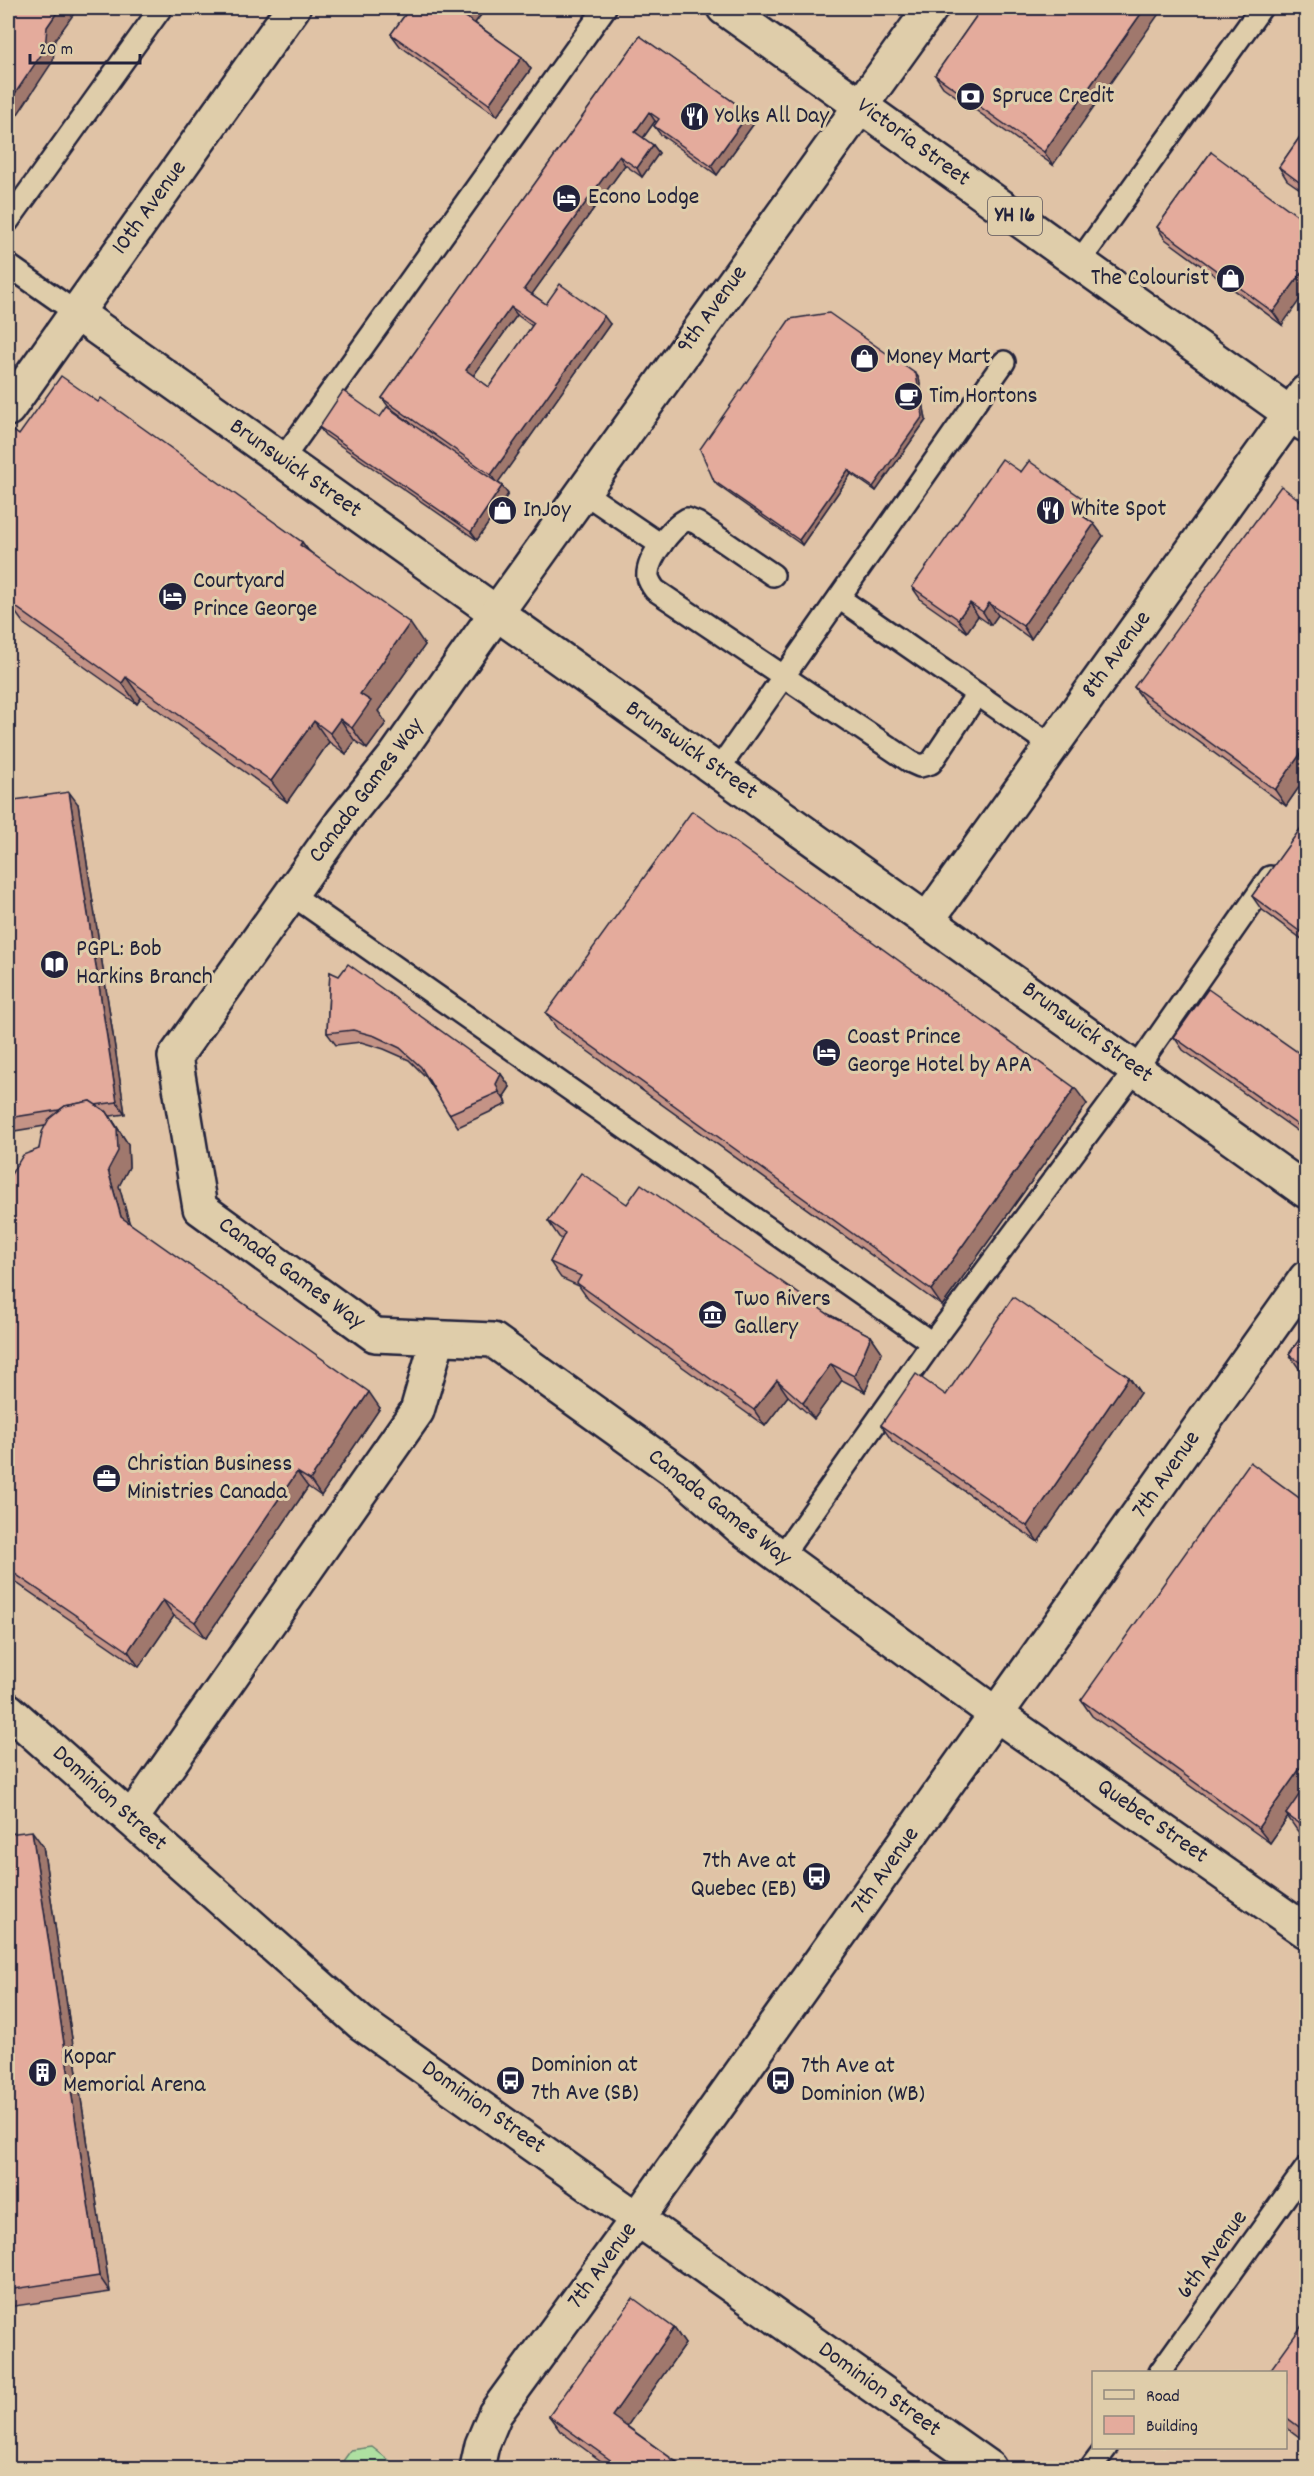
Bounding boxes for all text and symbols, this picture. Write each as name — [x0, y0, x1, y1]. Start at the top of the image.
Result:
scale bar — [30, 27, 140, 65]
text: 20 m — [39, 38, 73, 63]
place label: Spruce Credit — [992, 80, 1115, 114]
bank icon: Spruce Credit — [955, 81, 987, 113]
street label: Victoria Street — [849, 90, 977, 196]
place label: Yolks All Day — [715, 100, 830, 134]
restaurant icon: Yolks All Day — [678, 101, 710, 133]
street label: 10th Avenue — [104, 154, 196, 262]
place label: Econo Lodge — [588, 181, 699, 215]
hotel icon: Econo Lodge — [551, 182, 583, 214]
road number: YH 16 — [988, 197, 1042, 235]
street label: 9th Avenue — [669, 259, 757, 361]
place label: The Colourist — [1091, 262, 1209, 296]
shop icon: The Colourist — [1214, 263, 1246, 295]
place label: Money Mart — [886, 341, 991, 375]
shop icon: Money Mart — [849, 342, 881, 374]
place label: Tim Hortons — [929, 380, 1038, 414]
cafe icon: Tim Hortons — [892, 381, 924, 413]
street label: Brunswick Street — [222, 411, 368, 527]
place label: White Spot — [1071, 493, 1166, 527]
place label: InJoy — [523, 494, 572, 528]
restaurant icon: White Spot — [1034, 494, 1066, 526]
shop icon: InJoy — [486, 495, 518, 527]
place label: Courtyard Prince George — [193, 565, 317, 627]
hotel icon: Courtyard Prince George — [156, 580, 188, 612]
street label: 8th Avenue — [1074, 604, 1160, 706]
street label: Brunswick Street — [618, 693, 764, 809]
street label: Canada Games Way — [301, 710, 434, 871]
place label: PGPL: Bob Harkins Branch — [76, 933, 213, 995]
library icon: PGPL: Bob Harkins Branch — [39, 948, 71, 980]
street label: Brunswick Street — [1014, 974, 1160, 1092]
place label: Coast Prince George Hotel by APA — [847, 1021, 1032, 1083]
hotel icon: Coast Prince George Hotel by APA — [810, 1036, 842, 1068]
street label: Canada Games Way — [211, 1209, 373, 1340]
place label: Two Rivers Gallery — [734, 1283, 831, 1345]
museum icon: Two Rivers Gallery — [697, 1298, 729, 1330]
street label: 7th Avenue — [1124, 1424, 1210, 1526]
street label: Canada Games Way — [640, 1441, 799, 1576]
place label: Christian Business Ministries Canada — [127, 1448, 292, 1510]
office icon: Christian Business Ministries Canada — [90, 1463, 122, 1495]
street label: Dominion Street — [44, 1738, 174, 1860]
street label: Quebec Street — [1089, 1771, 1215, 1873]
street label: 7th Avenue — [843, 1820, 929, 1922]
place label: 7th Ave at Quebec (EB) — [691, 1845, 796, 1907]
bus stop icon: 7th Ave at Quebec (EB) — [801, 1860, 833, 1892]
place label: Kopar Memorial Arena — [63, 2041, 206, 2103]
place label: Dominion at 7th Ave (SB) — [531, 2049, 639, 2111]
place label: 7th Ave at Dominion (WB) — [801, 2050, 925, 2112]
street label: Dominion Street — [414, 2052, 552, 2164]
building icon: Kopar Memorial Arena — [26, 2056, 58, 2088]
bus stop icon: Dominion at 7th Ave (SB) — [494, 2064, 526, 2096]
bus stop icon: 7th Ave at Dominion (WB) — [764, 2065, 796, 2097]
street label: 6th Avenue — [1169, 2203, 1257, 2307]
street label: 7th Avenue — [560, 2215, 646, 2317]
street label: Dominion Street — [810, 2334, 948, 2446]
legend — [1092, 2371, 1287, 2449]
text: Road — [1146, 2385, 1180, 2410]
text: Building — [1146, 2415, 1198, 2440]

